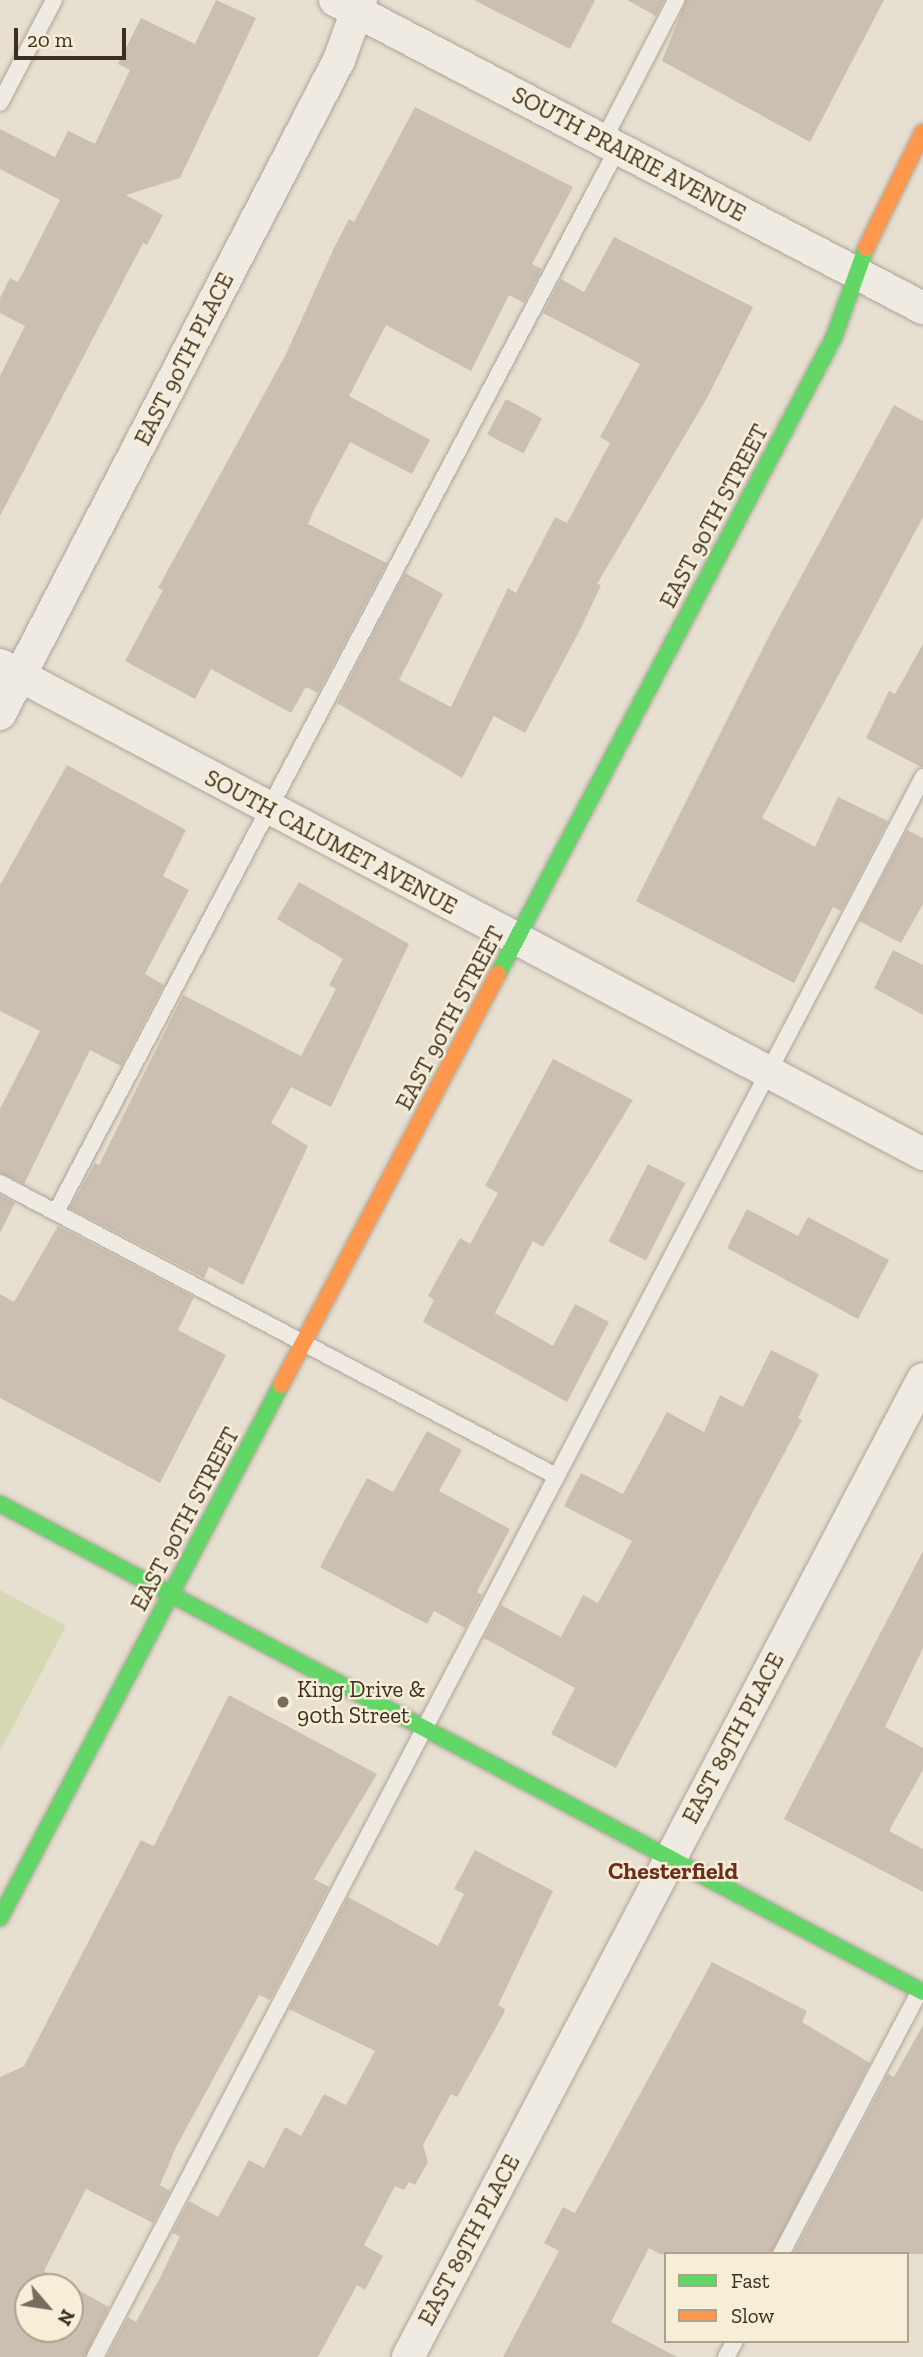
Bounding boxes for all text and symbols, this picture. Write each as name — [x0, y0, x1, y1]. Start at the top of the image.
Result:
scale bar — [18, 14, 130, 58]
text: 20 m — [27, 27, 73, 52]
street label: SOUTH PRAIRIE AVENUE — [507, 81, 751, 227]
street label: EAST 90TH PLACE — [128, 268, 240, 450]
street label: EAST 90TH STREET — [654, 419, 774, 613]
street label: SOUTH CALUMET AVENUE — [200, 763, 462, 921]
street label: EAST 90TH STREET — [390, 921, 510, 1115]
street label: EAST 90TH STREET — [125, 1422, 245, 1616]
street label: EAST 89TH PLACE — [676, 1648, 790, 1828]
place label: King Drive & 90th Street — [297, 1675, 425, 1729]
marker: King Drive & 90th Street — [275, 1694, 291, 1710]
district label: Chesterfield — [608, 1857, 738, 1885]
street label: EAST 89TH PLACE — [412, 2150, 526, 2330]
legend — [664, 2252, 909, 2343]
text: Fast — [731, 2268, 770, 2293]
north arrow — [14, 2273, 84, 2343]
text: Slow — [731, 2303, 774, 2328]
text: N — [52, 2306, 80, 2329]

